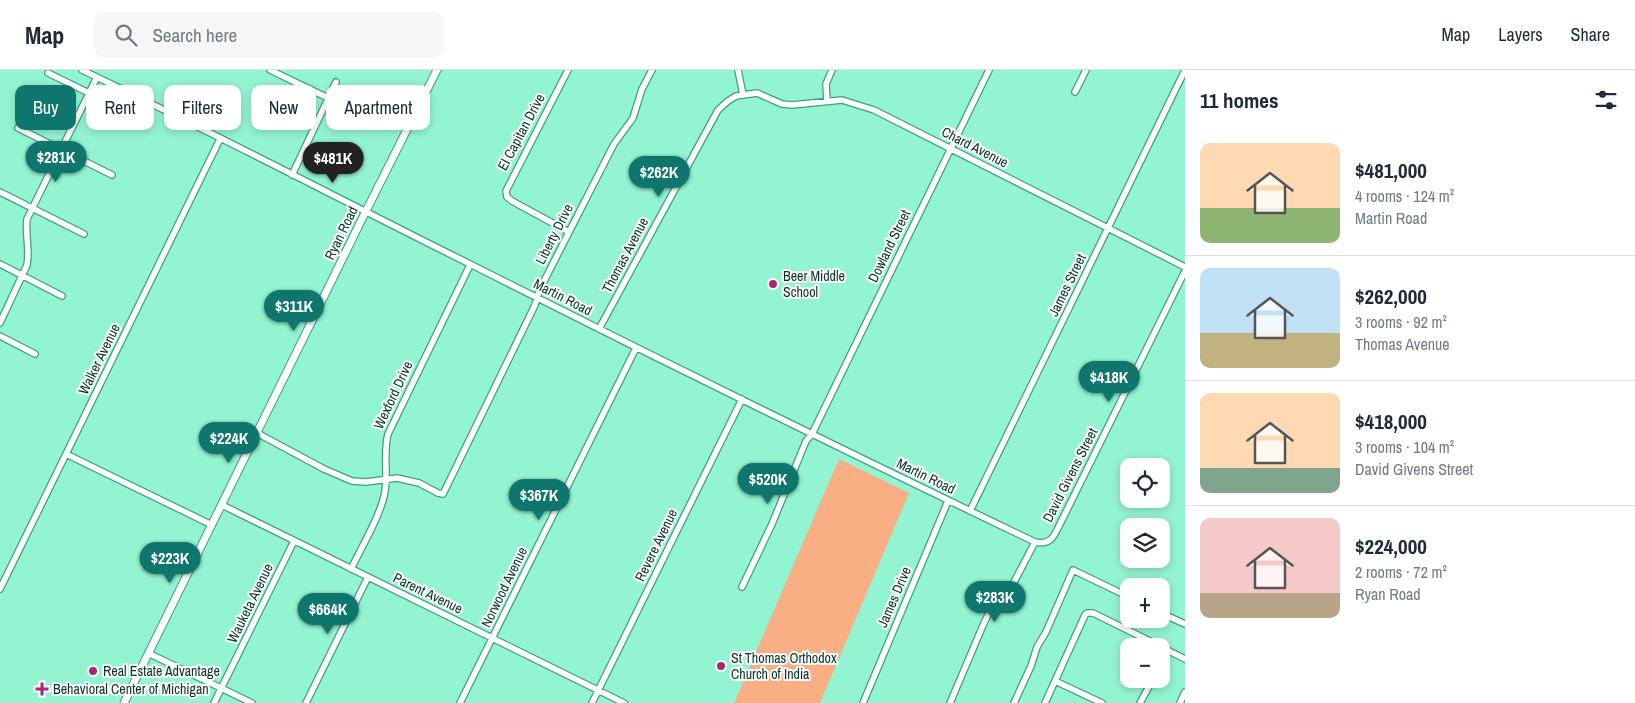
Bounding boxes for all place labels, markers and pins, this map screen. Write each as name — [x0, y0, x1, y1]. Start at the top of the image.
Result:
pin: $281K — [21, 140, 91, 183]
pin: $481K — [298, 142, 368, 184]
pin: $262K — [624, 156, 694, 198]
place label: Beer Middle School — [783, 267, 845, 301]
marker: Beer Middle School — [767, 278, 779, 290]
pin: $311K — [259, 290, 329, 332]
pin: $418K — [1074, 360, 1144, 403]
pin: $224K — [194, 422, 264, 464]
pin: $520K — [733, 462, 803, 505]
pin: $367K — [504, 478, 574, 521]
pin: $223K — [135, 542, 205, 584]
pin: $283K — [960, 580, 1030, 623]
pin: $664K — [293, 592, 363, 635]
place label: St Thomas Orthodox Church of India — [731, 649, 837, 683]
marker: St Thomas Orthodox Church of India — [715, 660, 727, 672]
place label: Real Estate Advantage — [103, 662, 220, 680]
marker: Real Estate Advantage — [87, 665, 99, 677]
place label: Behavioral Center of Michigan — [53, 680, 209, 698]
marker: Behavioral Center of Michigan — [35, 682, 49, 696]

